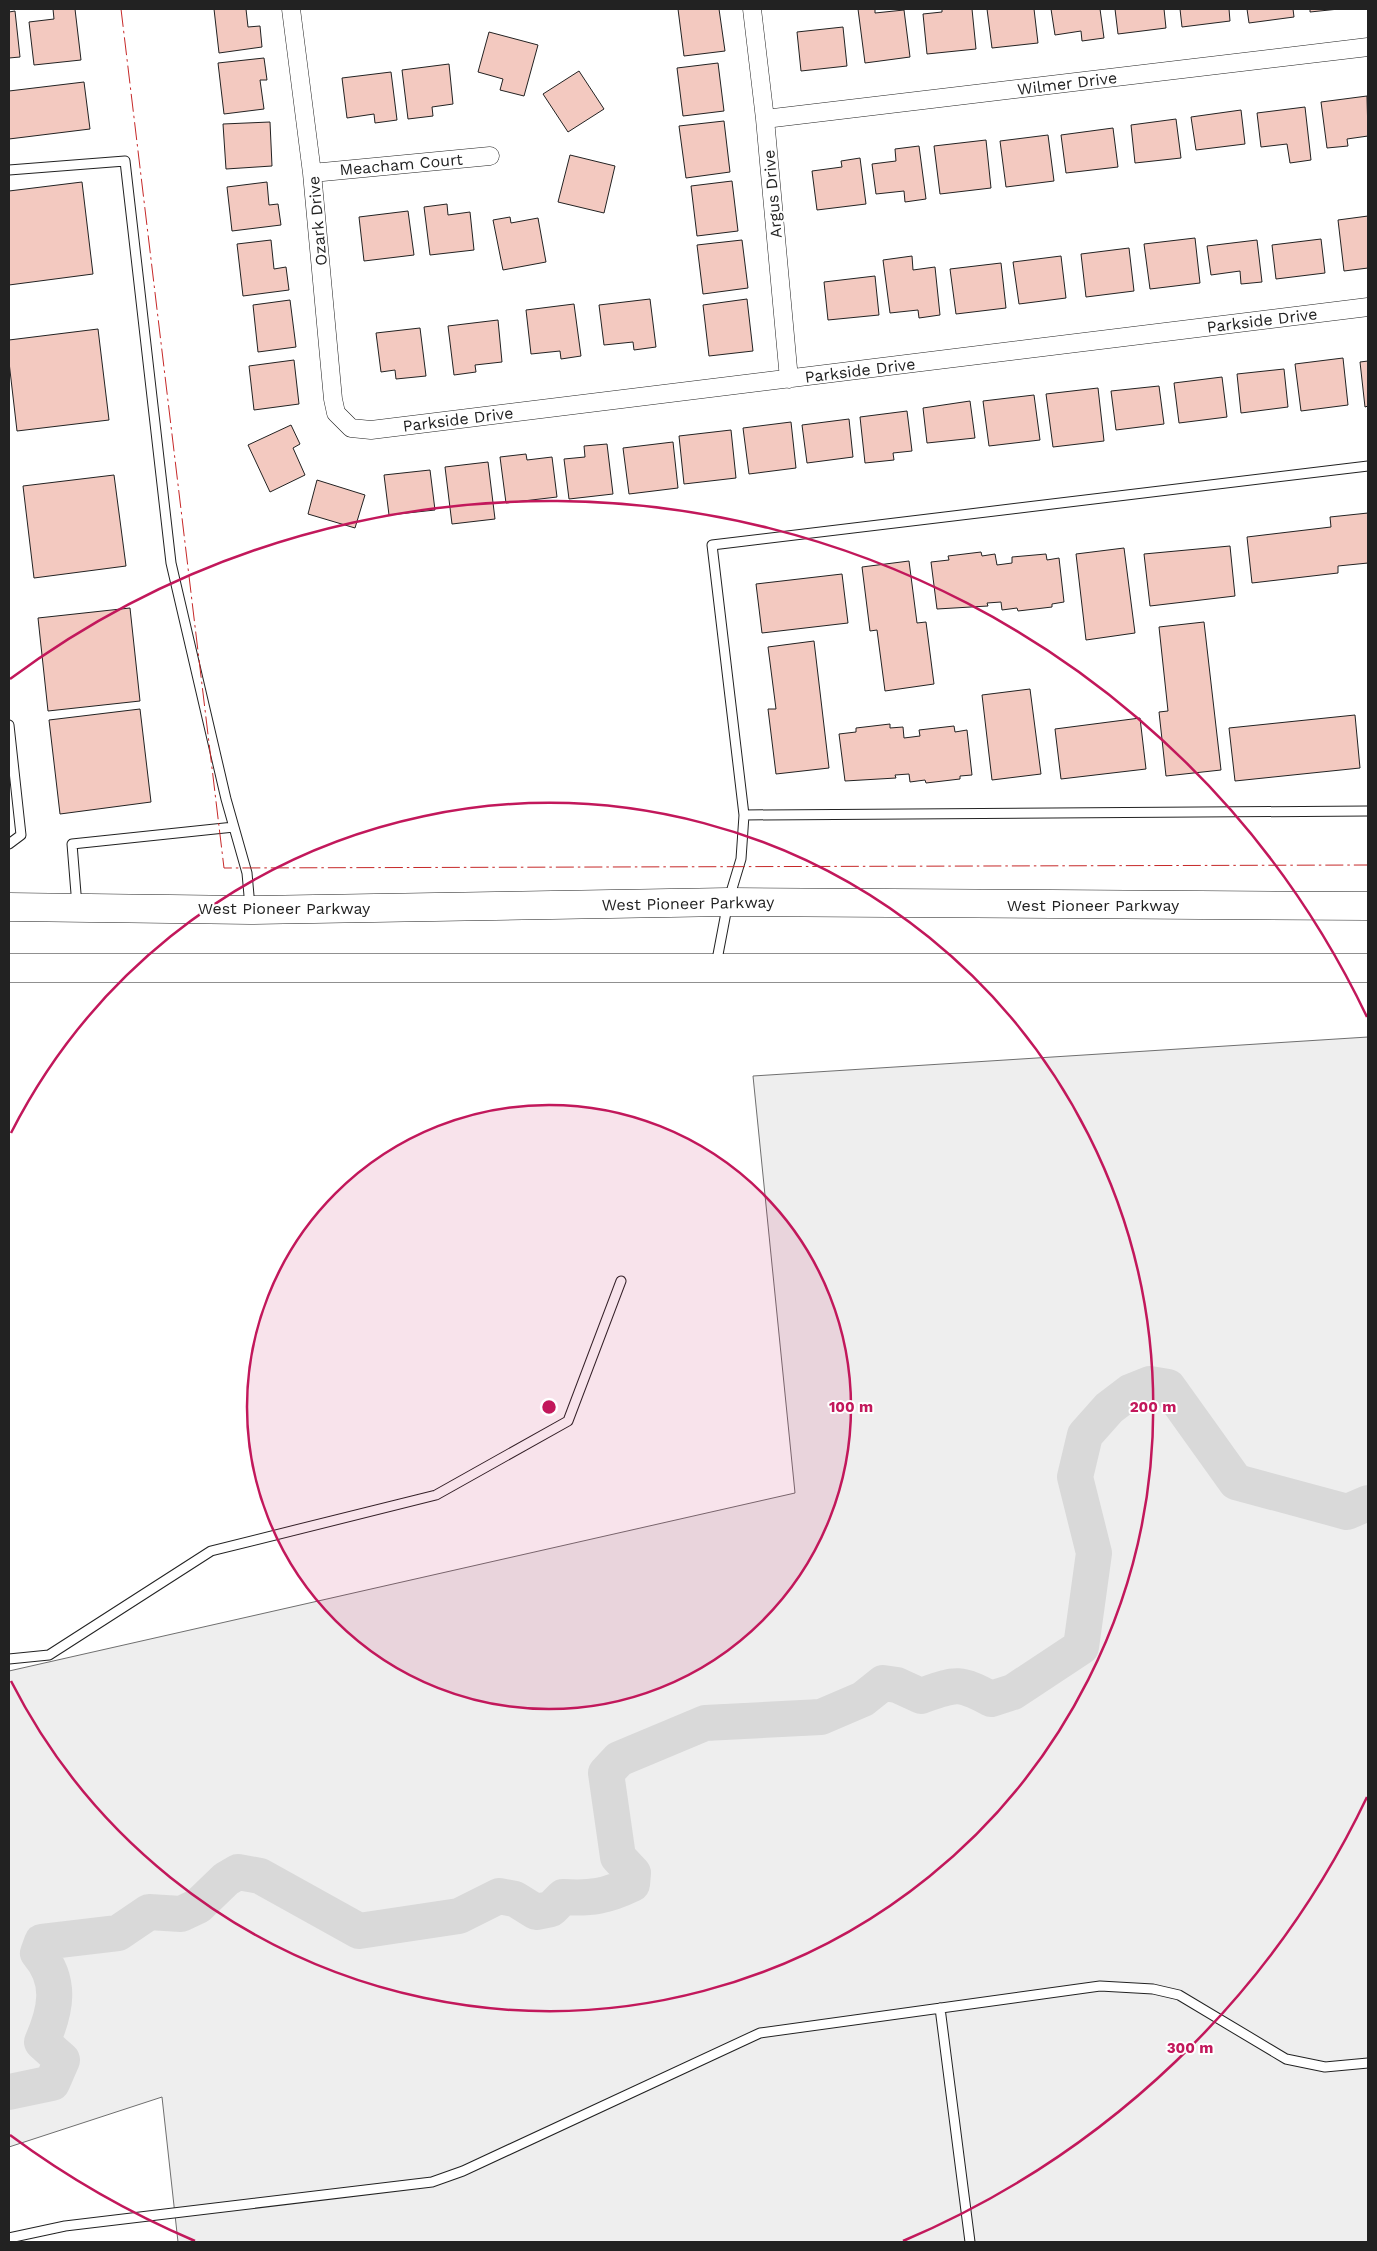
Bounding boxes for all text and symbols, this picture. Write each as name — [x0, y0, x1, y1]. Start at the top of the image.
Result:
street label: Wilmer Drive — [1016, 68, 1118, 99]
street label: Argus Drive — [759, 149, 786, 239]
street label: Meacham Court — [339, 150, 464, 179]
street label: Ozark Drive — [304, 175, 331, 267]
street label: Parkside Drive — [1206, 304, 1319, 337]
street label: Parkside Drive — [804, 354, 917, 387]
street label: Parkside Drive — [402, 403, 515, 436]
street label: West Pioneer Parkway — [601, 892, 775, 915]
street label: West Pioneer Parkway — [1007, 896, 1180, 915]
street label: West Pioneer Parkway — [198, 899, 371, 918]
centre of rings — [540, 1398, 558, 1416]
text: 100 m — [829, 1398, 873, 1416]
text: 200 m — [1130, 1398, 1176, 1416]
text: 300 m — [1167, 2039, 1213, 2057]

